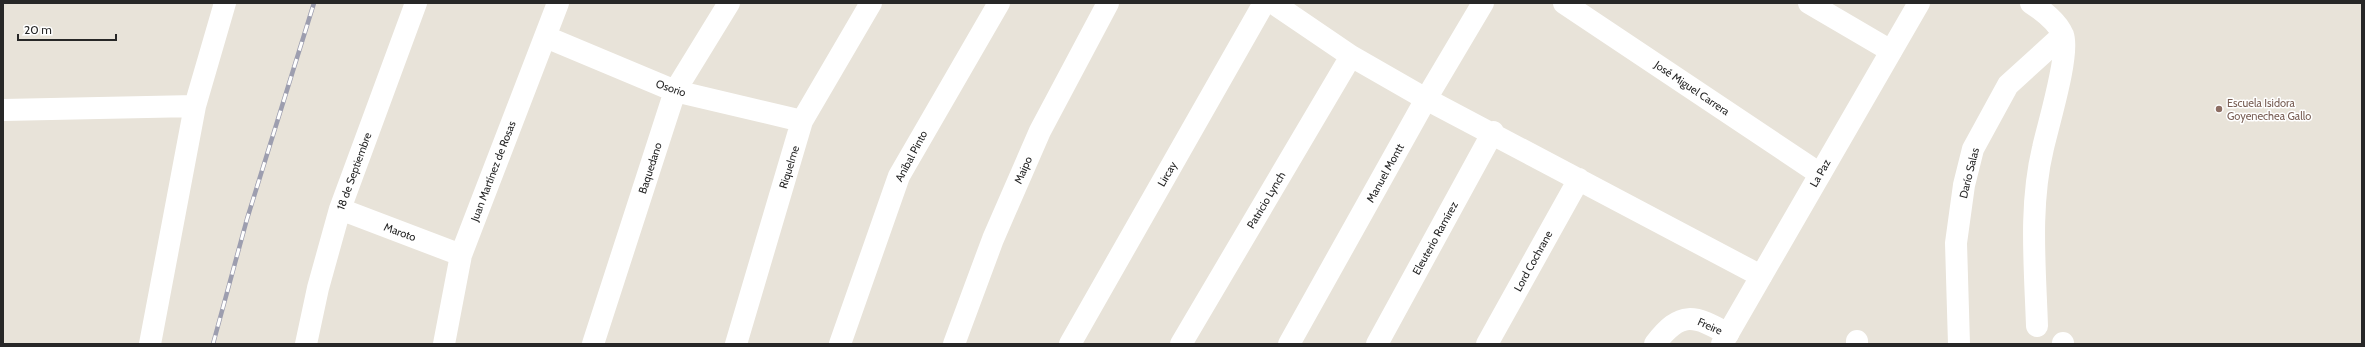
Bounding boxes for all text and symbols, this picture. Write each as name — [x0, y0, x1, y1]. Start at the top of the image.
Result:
scale bar — [18, 16, 116, 42]
text: 20 m — [24, 22, 52, 37]
street label: José Miguel Carrera — [1651, 57, 1733, 119]
street label: Osorio — [654, 76, 688, 100]
place label: Escuela Isidora Goyenechea Gallo — [2227, 96, 2311, 123]
marker: Escuela Isidora Goyenechea Gallo — [2214, 104, 2224, 114]
street label: Juan Martínez de Rosas — [467, 118, 519, 224]
street label: Aníbal Pinto — [892, 128, 930, 184]
street label: 18 de Septiembre — [333, 130, 375, 212]
street label: Baquedano — [635, 141, 665, 195]
street label: Manuel Montt — [1363, 141, 1407, 205]
street label: Riquelme — [776, 143, 802, 190]
street label: Darío Salas — [1956, 146, 1982, 200]
street label: Maipo — [1011, 154, 1035, 186]
street label: La Paz — [1806, 157, 1834, 189]
street label: Lircay — [1154, 159, 1180, 189]
street label: Patricio Lynch — [1244, 169, 1289, 231]
street label: Eleuterio Ramírez — [1409, 199, 1461, 277]
street label: Maroto — [382, 220, 418, 244]
street label: Lord Cochrane — [1511, 228, 1556, 294]
street label: Freire — [1695, 314, 1725, 338]

